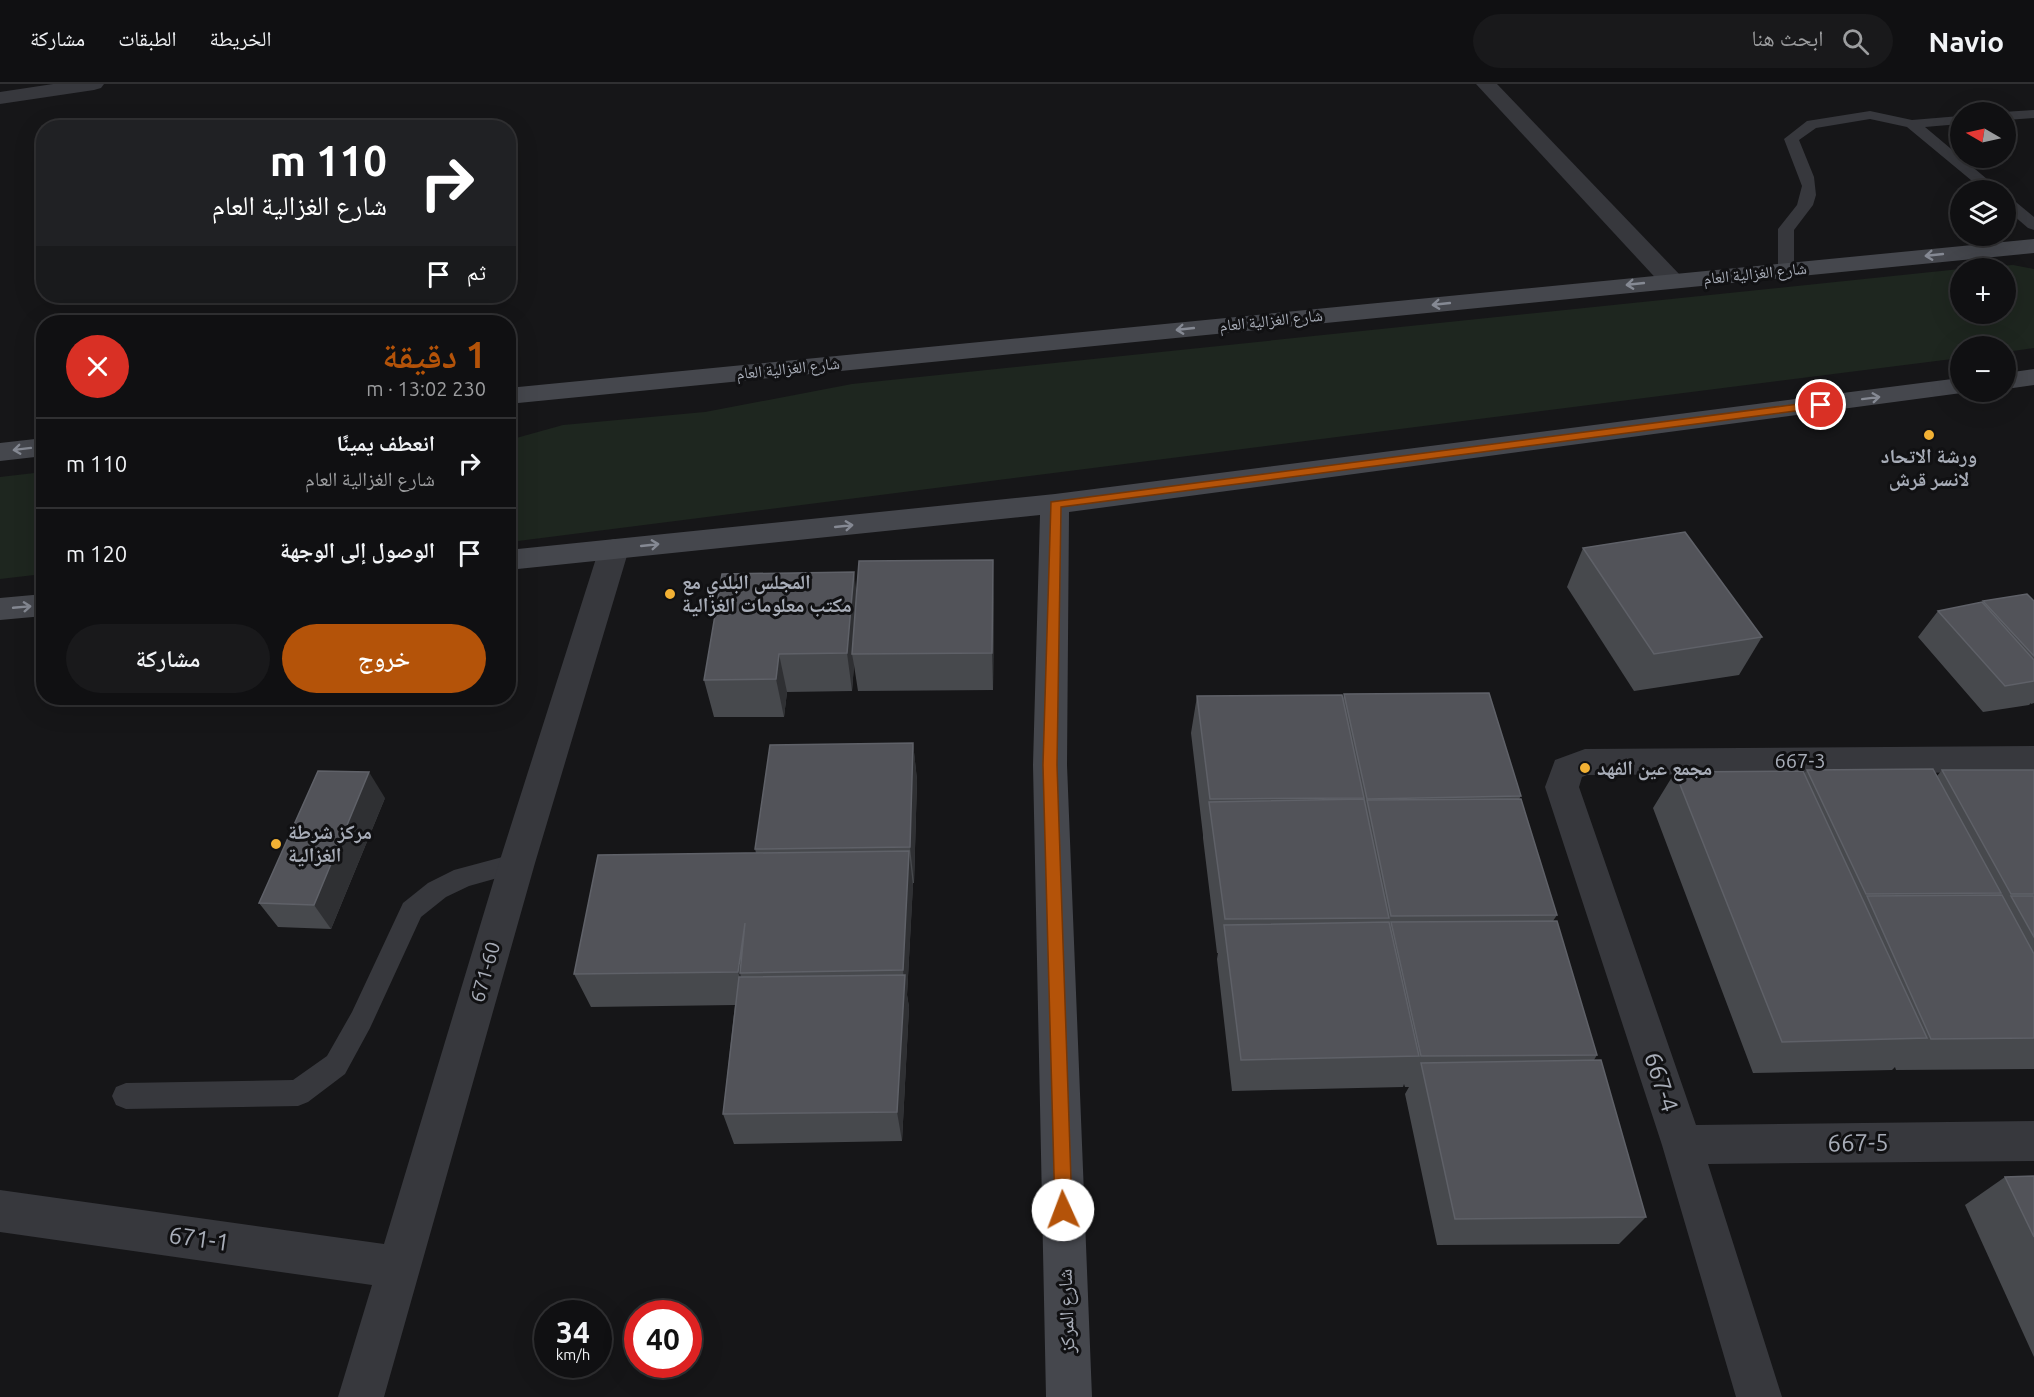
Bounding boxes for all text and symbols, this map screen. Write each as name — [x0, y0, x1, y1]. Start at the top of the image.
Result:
search box — [1473, 14, 1893, 68]
text: ابحث هنا — [1751, 25, 1824, 50]
icon: search — [1839, 25, 1872, 58]
text: مشاركة — [30, 26, 85, 50]
text: الطبقات — [118, 26, 177, 50]
text: الخريطة — [210, 26, 271, 50]
text: Navio — [1929, 26, 2004, 57]
north arrow — [1950, 102, 2016, 168]
map controls — [1950, 102, 2016, 402]
text: 110 m — [270, 137, 387, 184]
icon: right — [408, 144, 486, 222]
button: layers — [1950, 180, 2016, 246]
text: شارع الغزالية العام — [212, 190, 387, 220]
one-way arrow — [1925, 250, 1944, 261]
icon: arrive — [422, 258, 455, 291]
button: + — [1950, 258, 2016, 324]
text: ثم — [467, 259, 486, 284]
street label: شارع الغزالية العام — [1702, 259, 1808, 289]
one-way arrow — [1626, 279, 1646, 290]
one-way arrow — [1432, 299, 1452, 310]
street label: شارع الغزالية العام — [1218, 306, 1324, 336]
one-way arrow — [1175, 324, 1195, 335]
text: 1 دقيقة — [382, 334, 486, 375]
button: close — [66, 335, 129, 398]
button: − — [1950, 336, 2016, 402]
street label: شارع الغزالية العام — [735, 354, 841, 384]
text: 230 m · 13:02 — [366, 377, 486, 400]
pin — [1795, 379, 1846, 430]
icon: arrive — [1804, 388, 1837, 421]
one-way arrow — [1861, 392, 1881, 403]
marker: ورشة الاتحاد لانسر قرش — [1922, 428, 1936, 442]
text: انعطف يمينًا — [336, 430, 435, 455]
one-way arrow — [12, 444, 32, 455]
place label: ورشة الاتحاد لانسر قرش — [1881, 444, 1977, 491]
icon: right — [453, 447, 486, 480]
text: 110 m — [66, 451, 127, 476]
text: شارع الغزالية العام — [305, 467, 435, 490]
one-way arrow — [834, 520, 854, 531]
text: الوصول إلى الوجهة — [280, 537, 435, 562]
icon: arrive — [453, 537, 486, 570]
one-way arrow — [640, 539, 660, 550]
text: 120 m — [66, 541, 127, 566]
place label: المجلس البلدي مع مكتب معلومات الغزالية — [682, 570, 852, 617]
marker: المجلس البلدي مع مكتب معلومات الغزالية — [663, 587, 677, 601]
one-way arrow — [11, 601, 31, 612]
button: مشاركة — [66, 624, 270, 693]
button: خروج — [282, 624, 486, 693]
street label: 667-3 — [1775, 749, 1825, 772]
place label: مجمع عين الفهد — [1597, 756, 1712, 782]
marker: مجمع عين الفهد — [1578, 761, 1592, 775]
place label: مركز شرطة الغزالية — [288, 820, 372, 867]
marker: مركز شرطة الغزالية — [269, 837, 283, 851]
street label: 671-60 — [465, 939, 504, 1005]
street label: 667-4 — [1639, 1049, 1684, 1115]
street label: 667-5 — [1827, 1128, 1889, 1157]
position arrow — [1031, 1178, 1095, 1242]
street label: 671-1 — [167, 1221, 231, 1256]
street label: شارع المركز — [1053, 1268, 1080, 1355]
speed limit sign: 40 — [624, 1300, 702, 1378]
text: 34 — [556, 1315, 590, 1349]
text: km/h — [556, 1346, 590, 1363]

